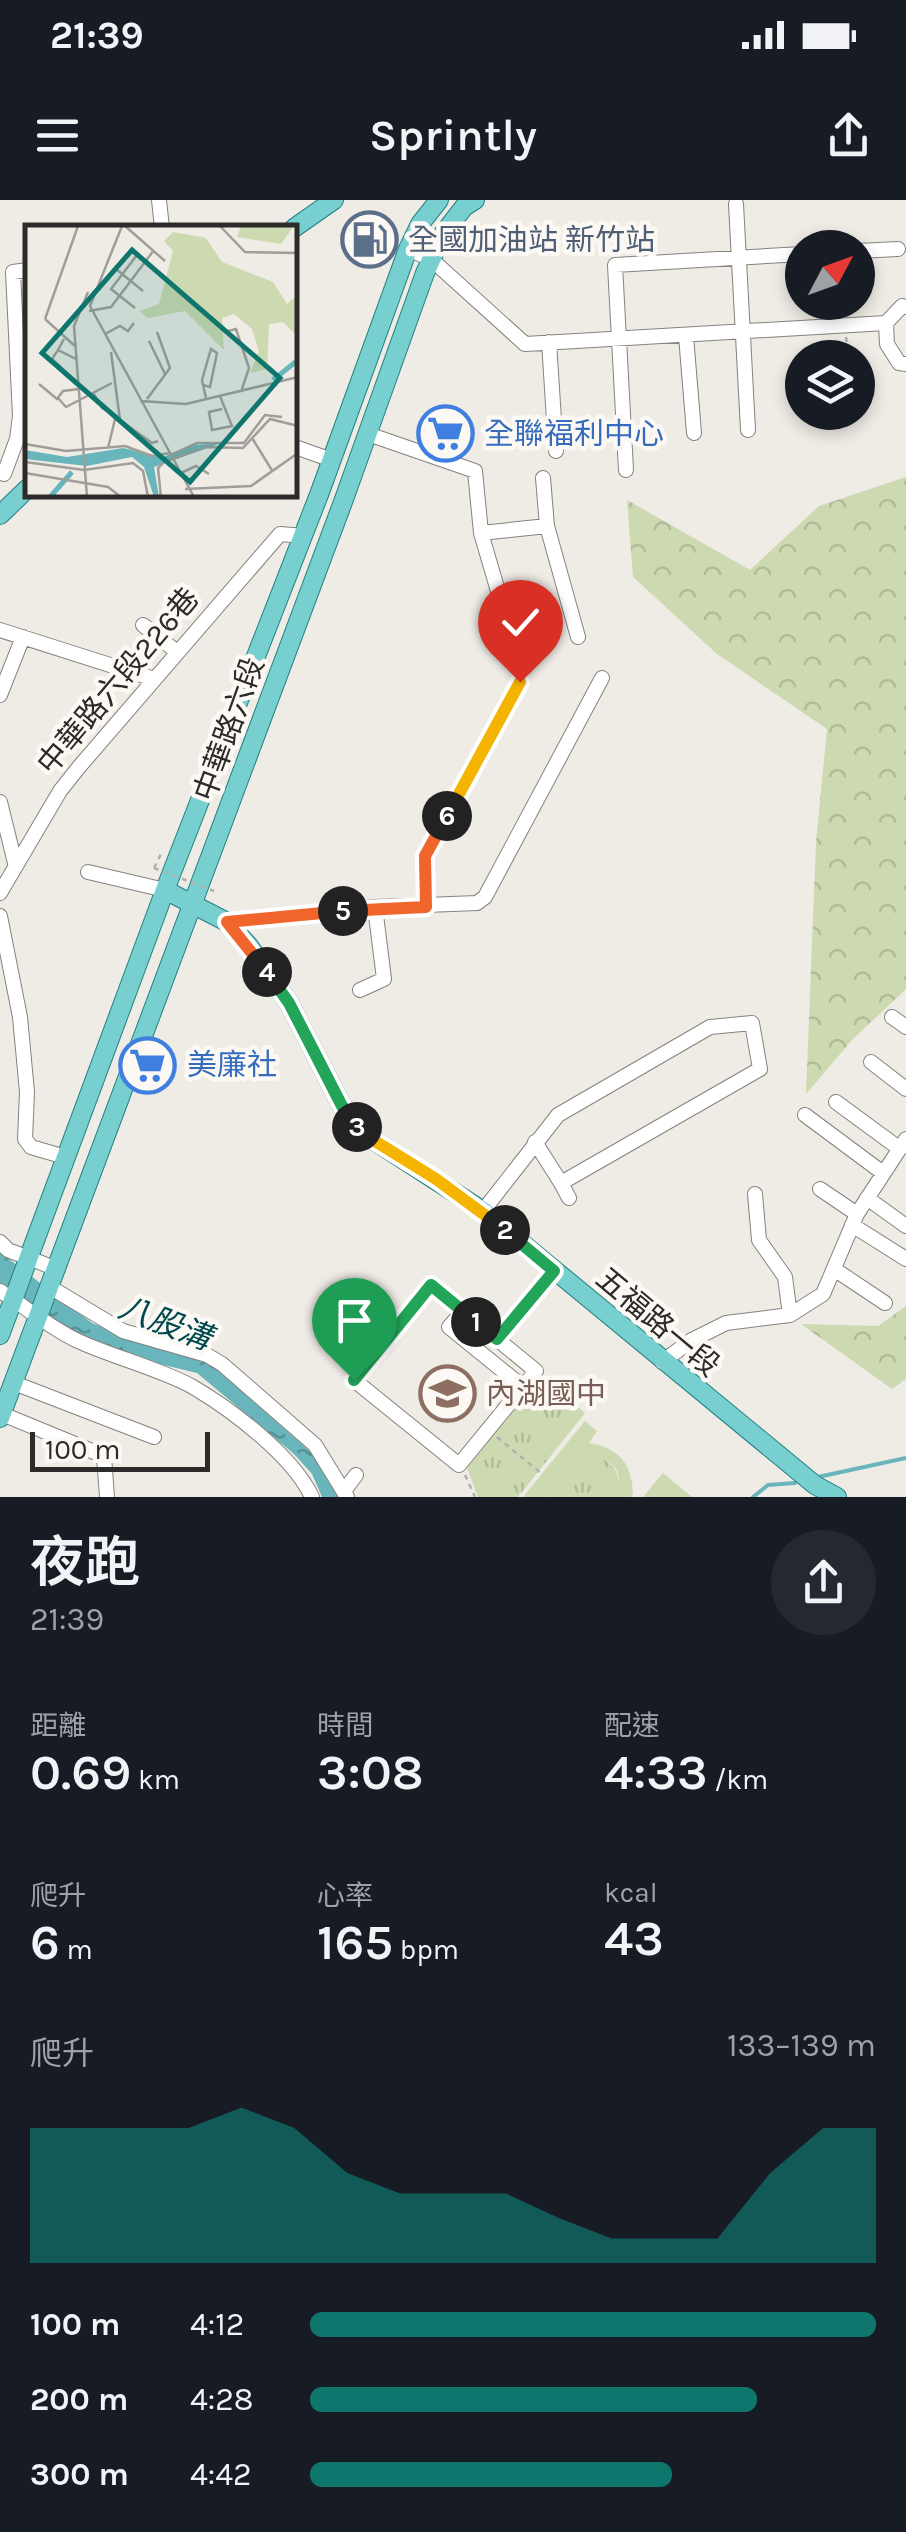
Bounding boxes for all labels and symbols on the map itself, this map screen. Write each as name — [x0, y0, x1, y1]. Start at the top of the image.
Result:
fuel station icon: 全國加油站 新竹站 — [339, 210, 399, 270]
place label: 全國加油站 新竹站 — [408, 222, 655, 258]
inset map — [25, 225, 298, 498]
north arrow — [785, 230, 875, 320]
supermarket icon: 全聯福利中心 — [415, 404, 475, 464]
place label: 全聯福利中心 — [484, 416, 664, 452]
pin — [478, 580, 563, 683]
street label: 中華路六段226巷 — [30, 581, 206, 781]
street label: 中華路六段 — [186, 652, 272, 806]
pin: 6 — [422, 791, 472, 841]
pin: 5 — [318, 886, 368, 936]
pin: 4 — [242, 947, 292, 997]
supermarket icon: 美廉社 — [118, 1035, 178, 1095]
place label: 美廉社 — [187, 1047, 277, 1083]
pin: 3 — [332, 1102, 382, 1152]
pin: 2 — [480, 1205, 530, 1255]
street label: 五福路一段 — [589, 1260, 727, 1384]
pin — [312, 1278, 397, 1381]
water label: 八股溝 — [114, 1289, 220, 1359]
pin: 1 — [451, 1297, 501, 1347]
school or university icon: 內湖國中 — [417, 1364, 477, 1424]
place label: 內湖國中 — [486, 1376, 606, 1412]
scale bar — [30, 1427, 210, 1472]

